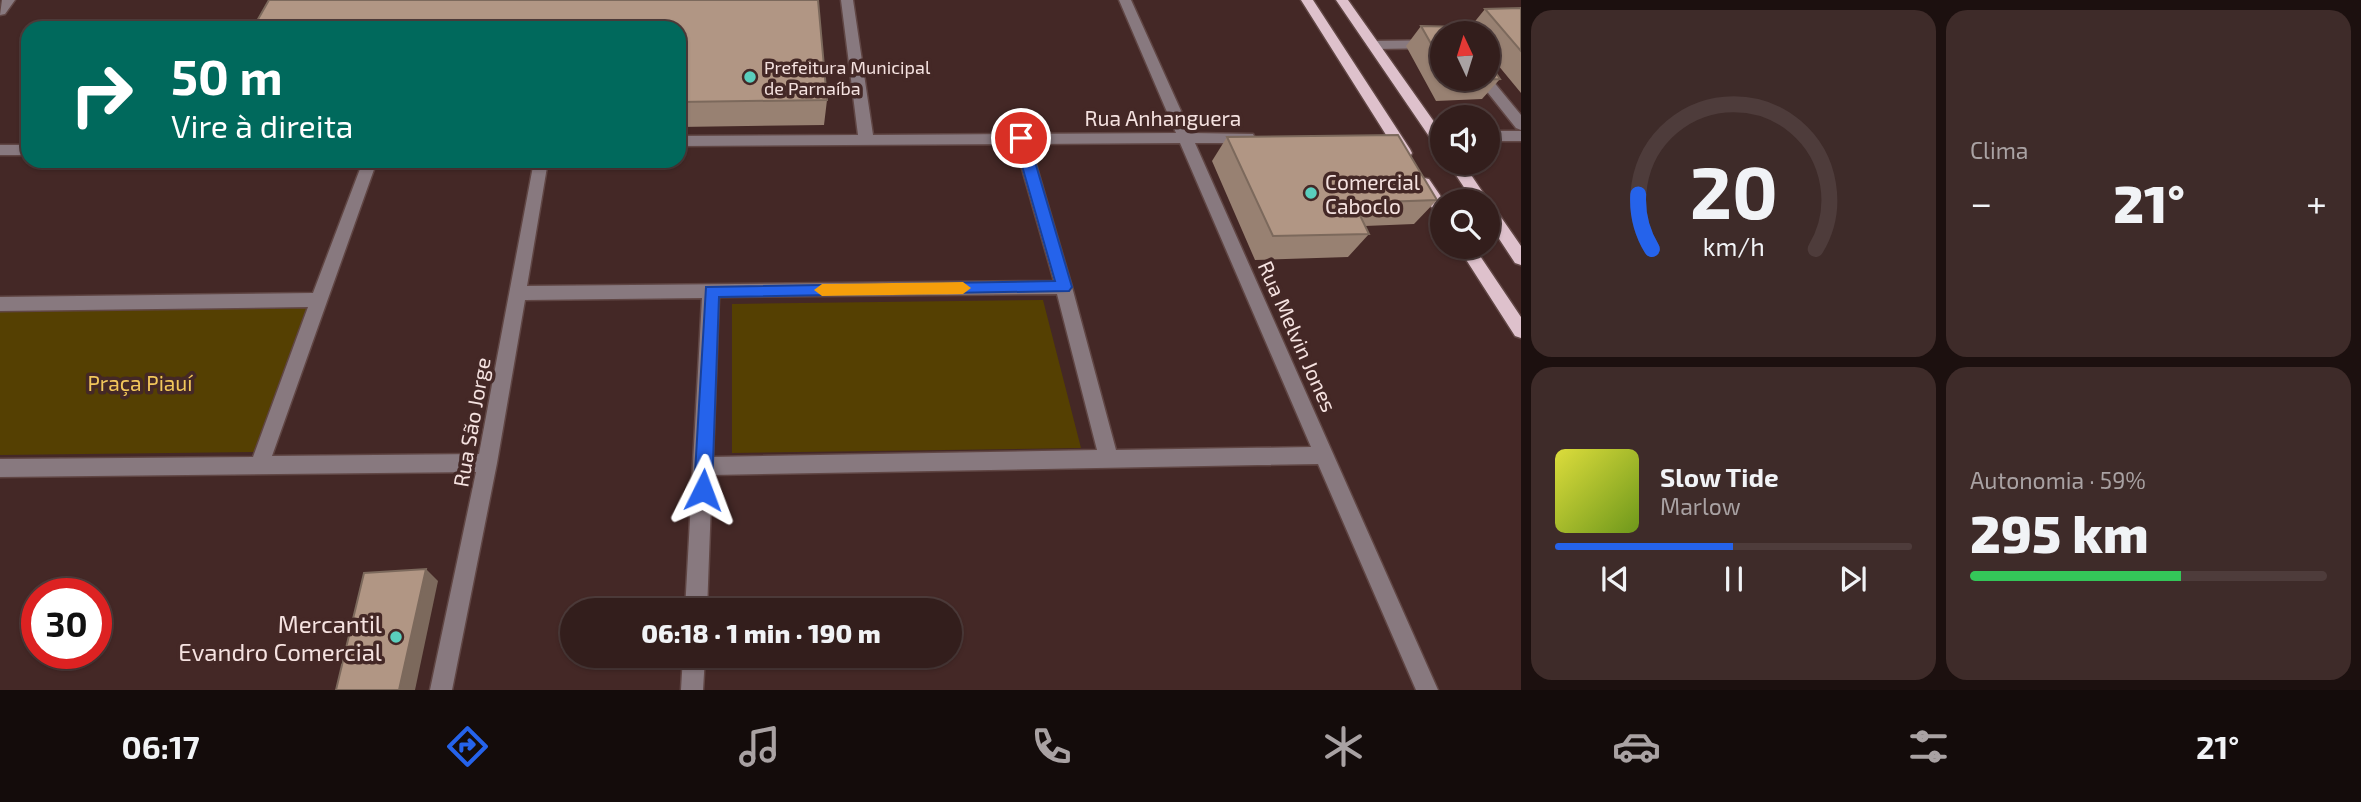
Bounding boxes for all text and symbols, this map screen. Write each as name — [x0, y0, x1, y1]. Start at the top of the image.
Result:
north arrow — [1430, 21, 1500, 91]
map controls — [1430, 21, 1500, 259]
text: 50 m — [171, 46, 283, 105]
icon: right — [56, 49, 147, 140]
place label: Prefeitura Municipal de Parnaíba — [764, 56, 931, 99]
marker: Prefeitura Municipal de Parnaíba — [742, 69, 758, 85]
street label: Rua Anhanguera — [1085, 105, 1241, 130]
button: sound — [1430, 105, 1500, 175]
text: Vire à direita — [171, 106, 353, 144]
pin — [991, 108, 1051, 168]
icon: arrive — [1002, 119, 1040, 157]
text: Clima — [1970, 136, 2028, 164]
text: 20 — [1689, 147, 1778, 235]
place label: Comercial Caboclo — [1325, 169, 1421, 218]
text: 21° — [2113, 171, 2185, 233]
text: − — [1970, 179, 1992, 225]
text: + — [2306, 179, 2327, 225]
marker: Comercial Caboclo — [1303, 185, 1319, 201]
button: search — [1430, 189, 1500, 259]
text: km/h — [1702, 231, 1765, 261]
street label: Rua Melvin Jones — [1254, 257, 1342, 415]
street label: Rua São Jorge — [447, 355, 495, 489]
park label: Praça Piauí — [87, 370, 193, 397]
position arrow — [666, 453, 740, 527]
text: Slow Tide — [1660, 461, 1779, 492]
text: Autonomia · 59% — [1970, 466, 2146, 494]
text: Marlow — [1660, 492, 1741, 520]
text: 295 km — [1970, 501, 2149, 563]
icon: previous — [1596, 560, 1634, 598]
icon: pause — [1715, 560, 1753, 598]
icon: next — [1834, 560, 1872, 598]
speed limit sign: 30 — [21, 578, 112, 669]
place label: Mercantil Evandro Comercial — [178, 609, 382, 666]
text: 06:18 · 1 min · 190 m — [641, 617, 881, 648]
marker: Mercantil Evandro Comercial — [388, 629, 404, 645]
icon: directions — [443, 722, 492, 771]
icon: music — [735, 722, 784, 771]
icon: phone — [1027, 722, 1076, 771]
icon: climate — [1319, 722, 1368, 771]
icon: car — [1612, 722, 1661, 771]
icon: filters — [1904, 722, 1953, 771]
text: 06:17 — [122, 727, 200, 765]
text: 21° — [2196, 727, 2239, 765]

